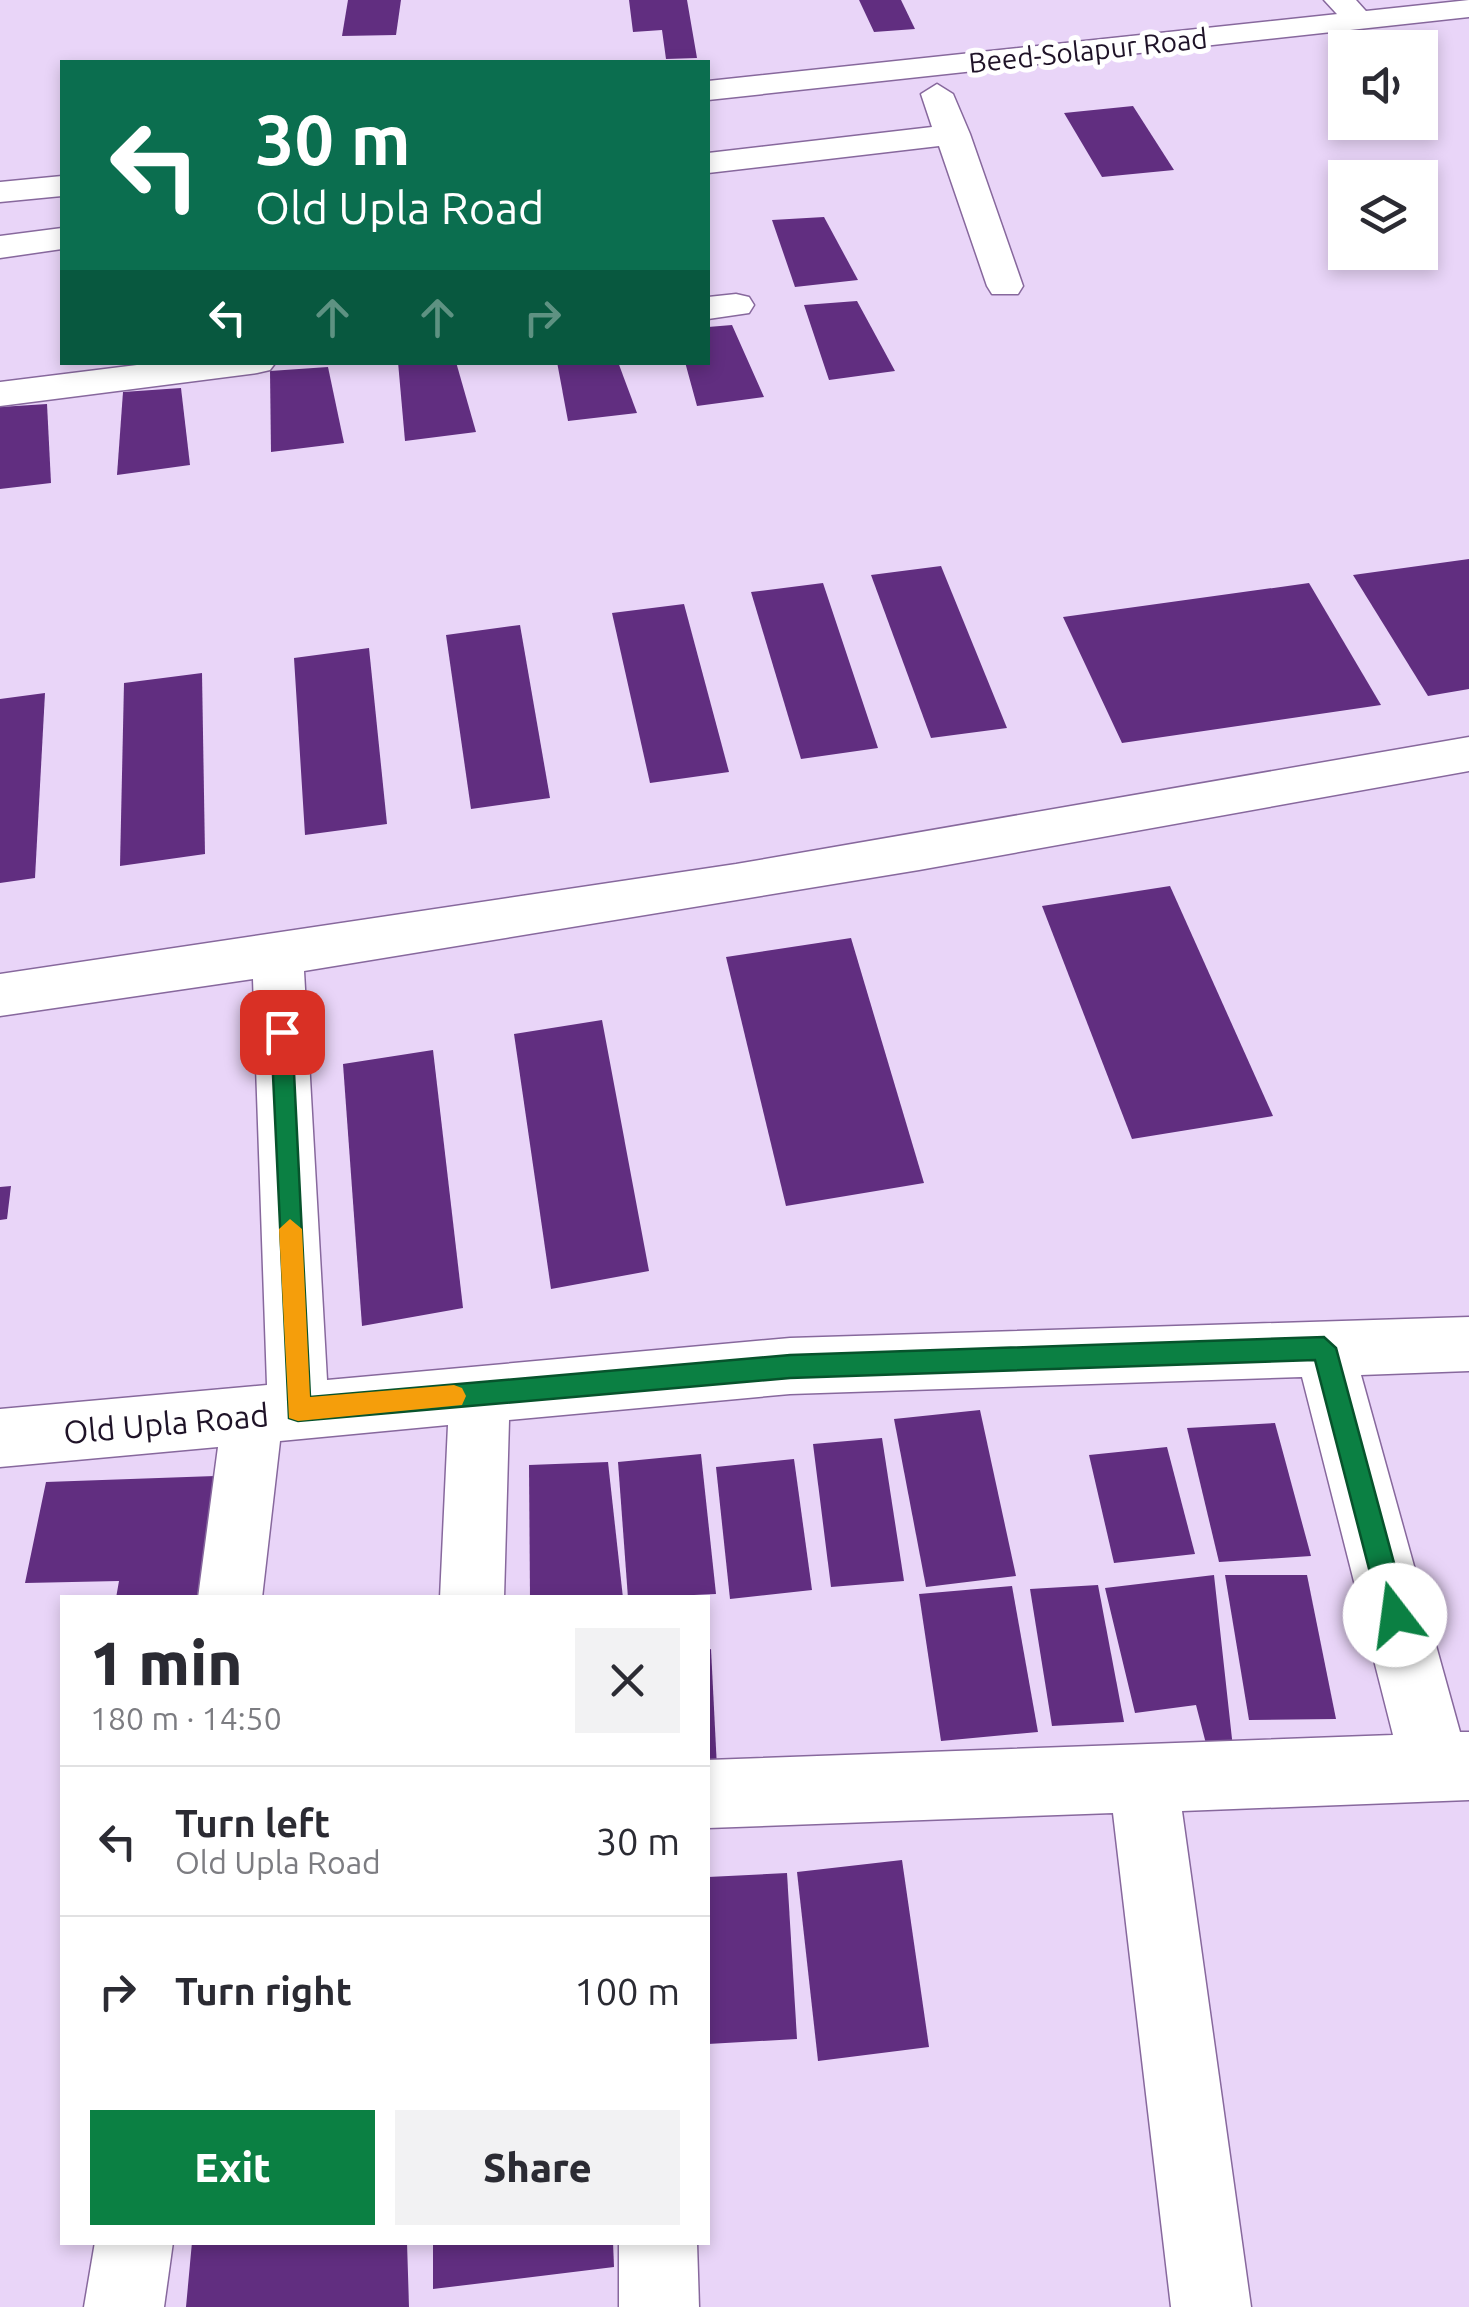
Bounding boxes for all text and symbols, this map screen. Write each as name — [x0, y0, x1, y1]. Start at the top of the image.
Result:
street label: Beed-Solapur Road — [967, 22, 1209, 78]
map controls — [1328, 30, 1438, 270]
button: sound — [1328, 30, 1438, 140]
icon: left — [90, 100, 220, 230]
text: 30 m — [255, 100, 411, 178]
button: layers — [1328, 160, 1438, 270]
text: Old Upla Road — [255, 182, 544, 233]
icon: left — [200, 290, 255, 345]
icon: ahead — [305, 290, 360, 345]
icon: ahead — [410, 290, 465, 345]
icon: right — [515, 290, 570, 345]
pin — [240, 990, 325, 1075]
icon: arrive — [255, 1005, 310, 1060]
street label: Old Upla Road — [62, 1396, 270, 1450]
position arrow — [1343, 1563, 1447, 1667]
button: close — [575, 1628, 680, 1733]
text: 1 min — [90, 1629, 243, 1696]
text: 180 m · 14:50 — [90, 1700, 282, 1736]
text: Turn left — [175, 1802, 330, 1844]
icon: left — [90, 1814, 145, 1869]
text: 30 m — [596, 1820, 680, 1862]
text: Old Upla Road — [175, 1844, 381, 1880]
icon: right — [90, 1964, 145, 2019]
text: Turn right — [175, 1970, 352, 2012]
text: 100 m — [574, 1970, 680, 2012]
button: Exit — [90, 2110, 375, 2225]
button: Share — [395, 2110, 680, 2225]

